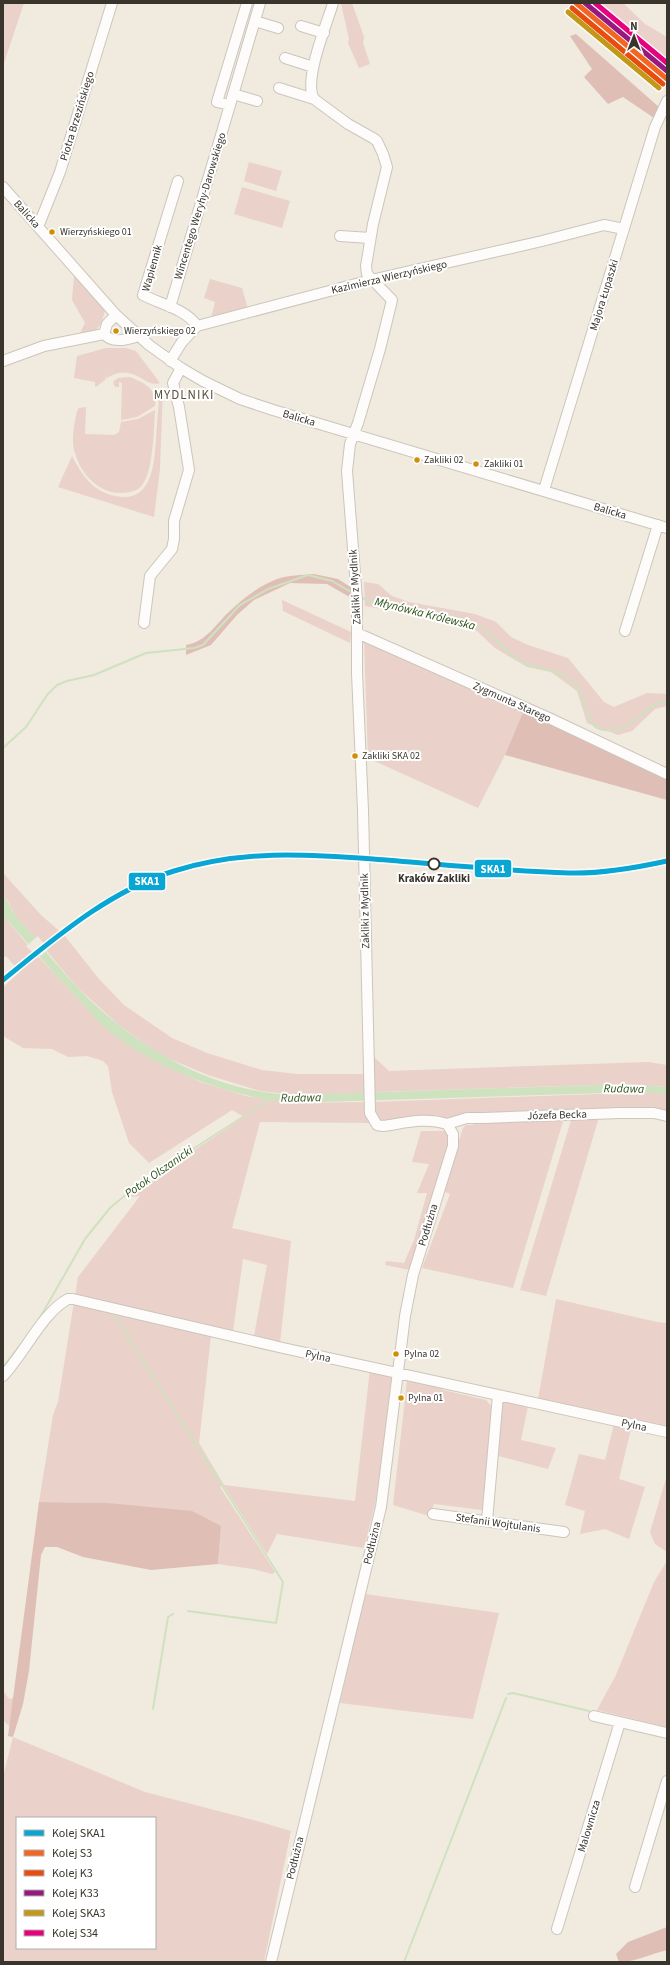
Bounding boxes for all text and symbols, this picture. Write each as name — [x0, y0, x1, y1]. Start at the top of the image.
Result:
north arrow — [614, 16, 654, 56]
text: N — [630, 19, 638, 34]
street label: Piotra Brzezińskiego — [56, 69, 98, 163]
street label: Wincentego Weryhy-Darowskiego — [170, 130, 230, 281]
street label: Balicka — [10, 197, 44, 231]
place label: Wierzyńskiego 01 — [60, 225, 132, 239]
marker: Wierzyńskiego 01 — [47, 227, 57, 237]
street label: Wapiennik — [138, 242, 166, 293]
street label: Kazimierza Wierzyńskiego — [330, 256, 448, 298]
street label: Majora Łupaszki — [586, 258, 622, 332]
place label: Wierzyńskiego 02 — [124, 324, 196, 338]
marker: Wierzyńskiego 02 — [111, 326, 121, 336]
district label: MYDLNIKI — [154, 386, 214, 404]
street label: Balicka — [281, 406, 317, 430]
place label: Zakliki 02 — [424, 453, 464, 467]
marker: Zakliki 02 — [412, 455, 422, 465]
place label: Zakliki 01 — [484, 457, 524, 471]
marker: Zakliki 01 — [471, 459, 481, 469]
street label: Balicka — [592, 499, 628, 523]
street label: Zakliki z Mydlnik — [346, 548, 364, 625]
water label: Młynówka Królewska — [373, 593, 478, 635]
street label: Zygmunta Starego — [471, 678, 553, 726]
place label: Zakliki SKA 02 — [362, 749, 420, 763]
marker: Zakliki SKA 02 — [350, 751, 360, 761]
marker: Kraków Zakliki — [427, 857, 441, 871]
line badge: SKA1 — [474, 859, 512, 878]
text: SKA1 — [481, 862, 506, 877]
place label: Kraków Zakliki — [398, 871, 470, 886]
line badge: SKA1 — [128, 872, 166, 891]
street label: Zakliki z Mydlnik — [357, 873, 373, 949]
text: SKA1 — [135, 874, 160, 889]
water label: Rudawa — [604, 1080, 645, 1098]
water label: Rudawa — [281, 1089, 322, 1107]
street label: Józefa Becka — [527, 1106, 587, 1124]
water label: Potok Olszanicki — [121, 1142, 197, 1202]
street label: Podłużna — [414, 1202, 442, 1248]
street label: Pylna — [304, 1346, 332, 1366]
place label: Pylna 02 — [404, 1347, 439, 1361]
marker: Pylna 02 — [391, 1349, 401, 1359]
place label: Pylna 01 — [408, 1391, 443, 1405]
marker: Pylna 01 — [396, 1393, 406, 1403]
street label: Pylna — [620, 1415, 648, 1435]
street label: Stefanii Wojtulanis — [455, 1510, 542, 1536]
street label: Podłużna — [359, 1520, 385, 1566]
street label: Malownicza — [574, 1798, 604, 1854]
legend — [16, 1817, 156, 1949]
text: Kolej SKA1 — [52, 1825, 105, 1842]
street label: Podłużna — [282, 1835, 308, 1881]
text: Kolej S3 — [52, 1845, 92, 1862]
text: Kolej K3 — [52, 1865, 93, 1882]
text: Kolej K33 — [52, 1885, 99, 1902]
text: Kolej SKA3 — [52, 1905, 105, 1922]
text: Kolej S34 — [52, 1925, 98, 1942]

